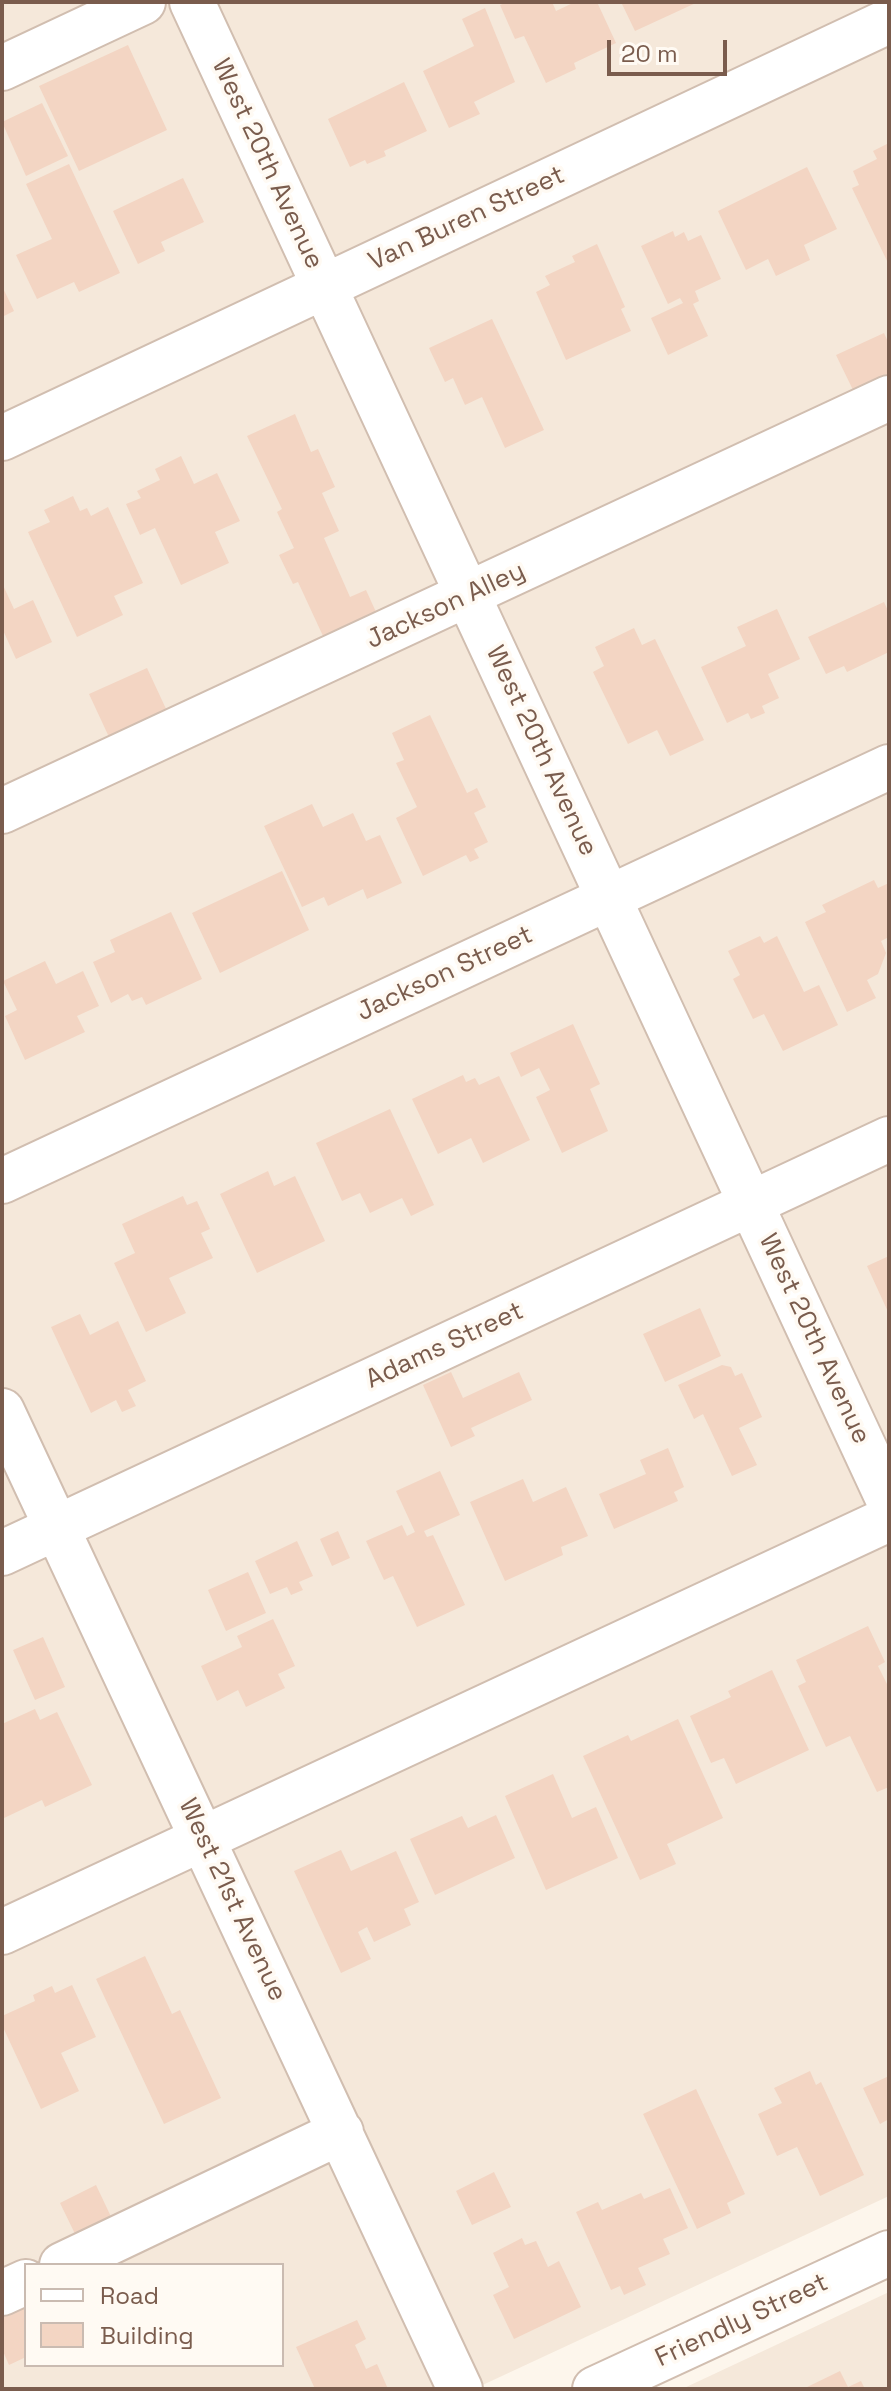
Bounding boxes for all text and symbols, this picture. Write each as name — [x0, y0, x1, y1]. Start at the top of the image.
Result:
scale bar — [611, 24, 731, 74]
text: 20 m — [621, 38, 678, 69]
street label: West 20th Avenue — [205, 54, 329, 274]
street label: Van Buren Street — [364, 160, 570, 278]
street label: Jackson Alley — [362, 556, 530, 656]
street label: West 20th Avenue — [479, 641, 603, 861]
street label: Jackson Street — [352, 920, 538, 1028]
street label: West 20th Avenue — [752, 1229, 876, 1449]
street label: Adams Street — [361, 1296, 529, 1396]
street label: West 21st Avenue — [171, 1794, 293, 2006]
legend — [24, 2263, 284, 2367]
street label: Friendly Street — [651, 2267, 833, 2375]
text: Road — [100, 2280, 159, 2311]
text: Building — [100, 2320, 194, 2351]

